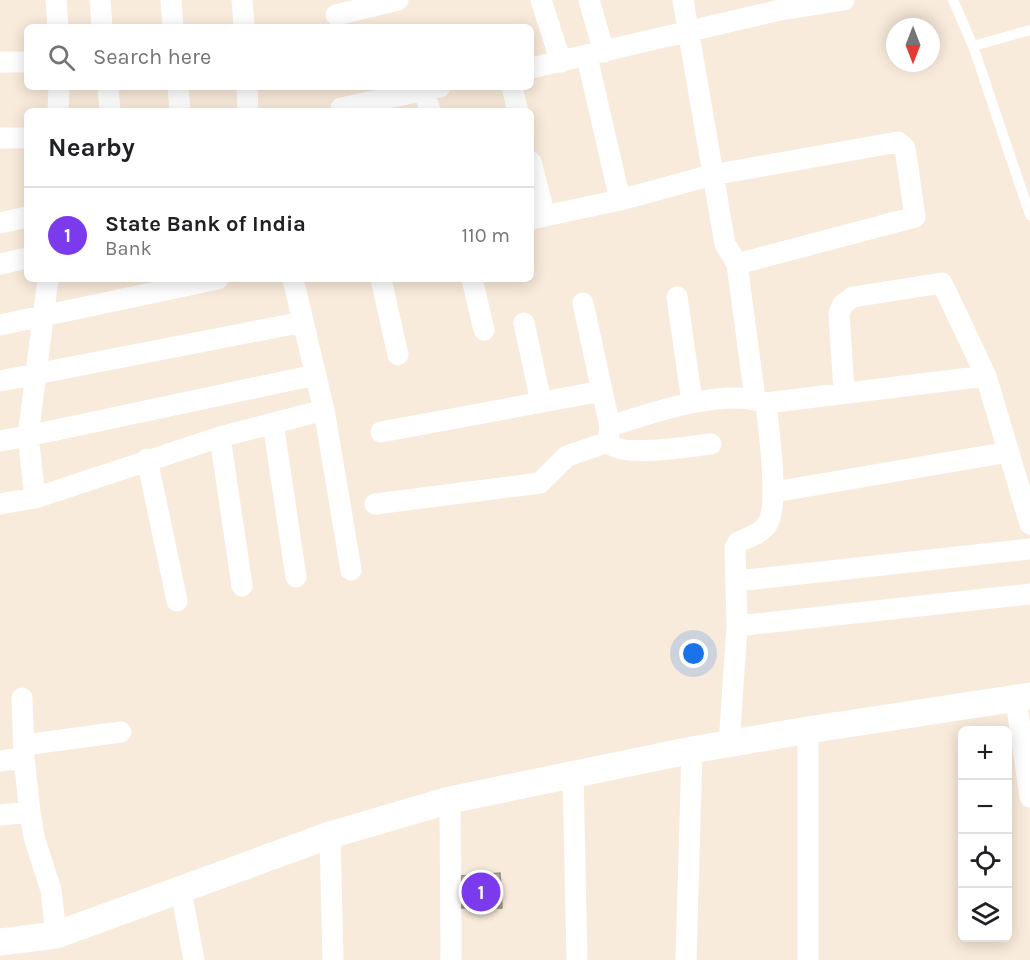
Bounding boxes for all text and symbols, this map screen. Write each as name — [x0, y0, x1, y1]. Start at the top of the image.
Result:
north arrow — [886, 18, 940, 72]
search box — [24, 24, 534, 90]
icon: search — [45, 41, 78, 74]
text: Search here — [93, 44, 211, 70]
text: Nearby — [48, 132, 135, 163]
text: State Bank of India — [105, 211, 306, 237]
text: 1 — [64, 224, 71, 247]
text: 110 m — [461, 224, 510, 247]
text: Bank — [105, 237, 152, 260]
your location — [679, 639, 708, 668]
map controls — [958, 726, 1012, 942]
button: + — [958, 726, 1012, 780]
button: − — [958, 780, 1012, 834]
button: locate — [958, 834, 1012, 888]
pin: 1 — [462, 870, 500, 914]
button: layers — [958, 888, 1012, 942]

